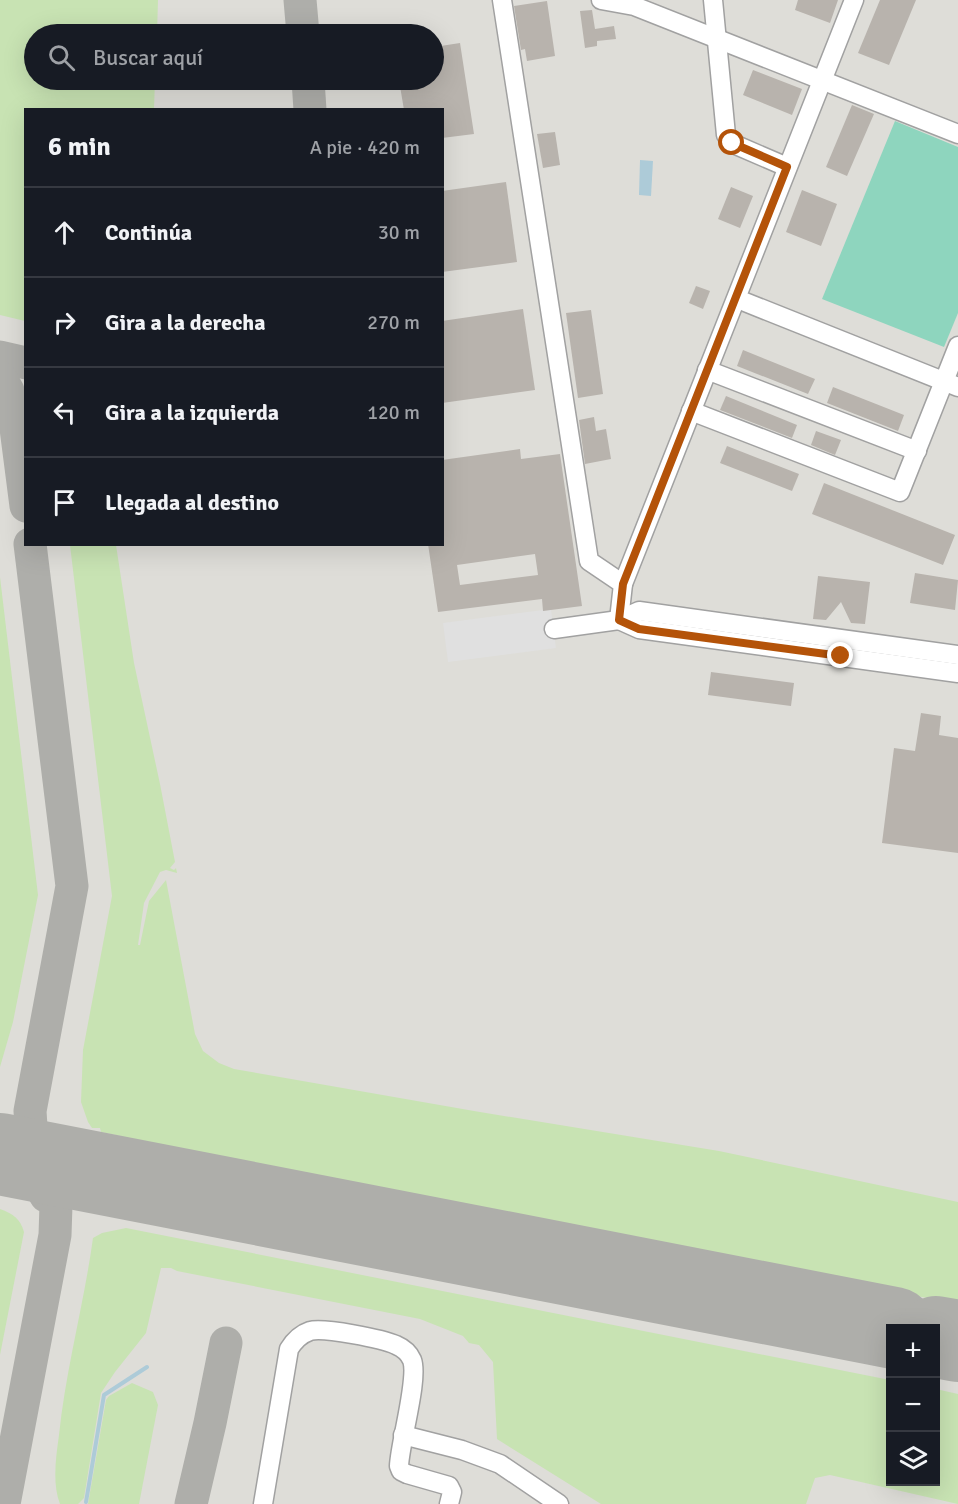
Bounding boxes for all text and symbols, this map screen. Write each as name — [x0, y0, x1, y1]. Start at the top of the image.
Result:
search box — [24, 24, 444, 90]
icon: search — [45, 41, 78, 74]
text: Buscar aquí — [93, 44, 203, 71]
route start — [718, 129, 744, 155]
text: 6 min — [48, 131, 111, 163]
text: A pie · 420 m — [310, 135, 420, 160]
icon: ahead — [48, 216, 81, 249]
text: Continúa — [105, 219, 192, 246]
text: 30 m — [378, 220, 420, 245]
icon: right — [48, 306, 81, 339]
text: Gira a la derecha — [105, 309, 266, 336]
text: 270 m — [367, 310, 420, 335]
icon: left — [48, 396, 81, 429]
text: Gira a la izquierda — [105, 399, 279, 426]
text: 120 m — [367, 400, 420, 425]
icon: arrive — [48, 486, 81, 519]
text: Llegada al destino — [105, 489, 279, 516]
route end — [827, 642, 853, 668]
map controls — [886, 1324, 940, 1486]
button: + — [886, 1324, 940, 1378]
button: − — [886, 1378, 940, 1432]
button: layers — [886, 1432, 940, 1486]

